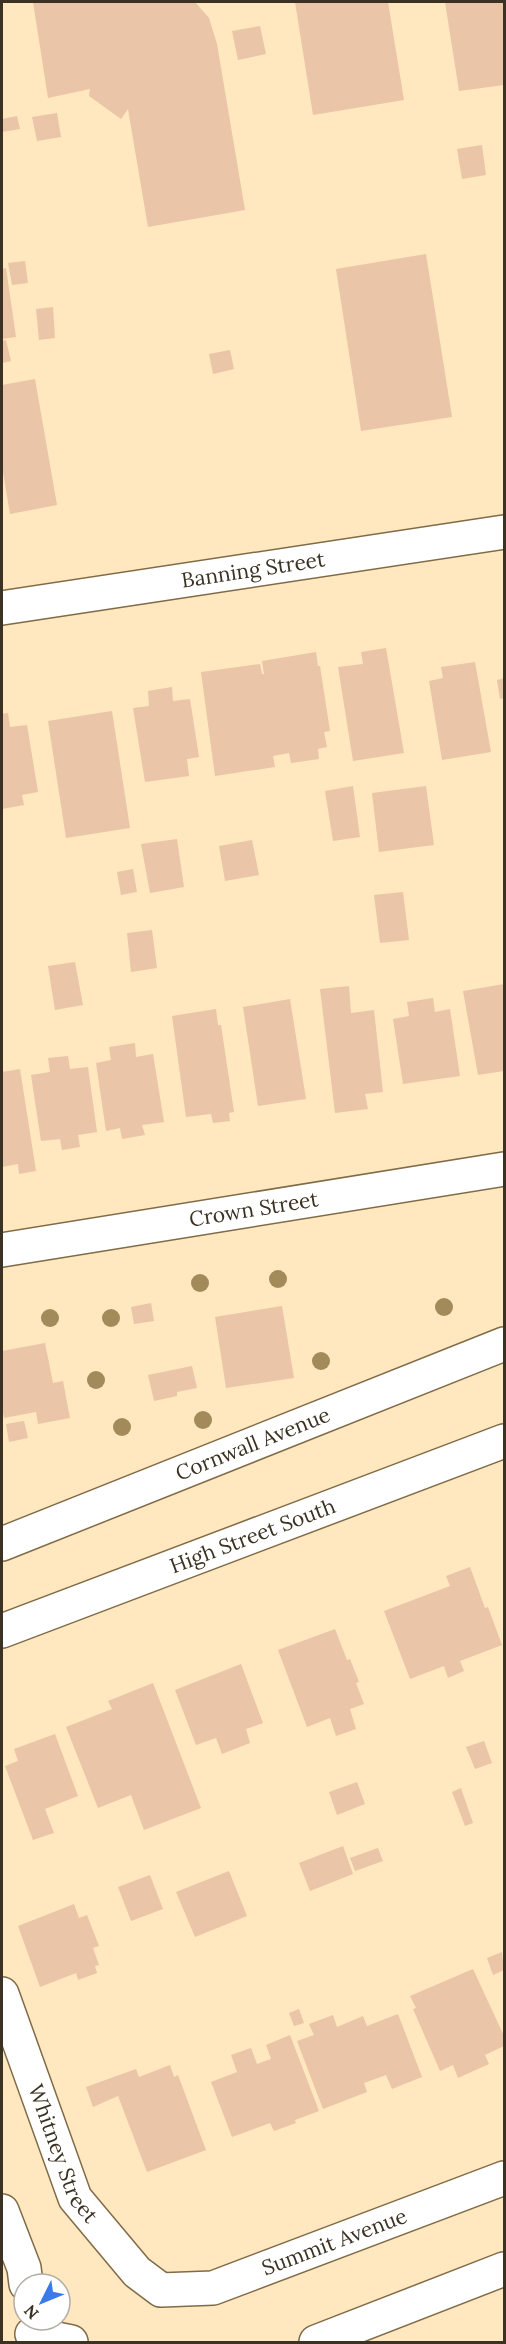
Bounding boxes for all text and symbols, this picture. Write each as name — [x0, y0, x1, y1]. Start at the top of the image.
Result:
street label: Banning Street — [179, 545, 328, 594]
street label: Crown Street — [187, 1185, 321, 1233]
street label: Cornwall Avenue — [171, 1401, 334, 1487]
street label: High Street South — [166, 1492, 339, 1579]
street label: Whitney Street — [22, 2080, 105, 2229]
street label: Summit Avenue — [258, 2202, 411, 2281]
north arrow — [12, 2272, 72, 2332]
text: N — [19, 2301, 43, 2324]

